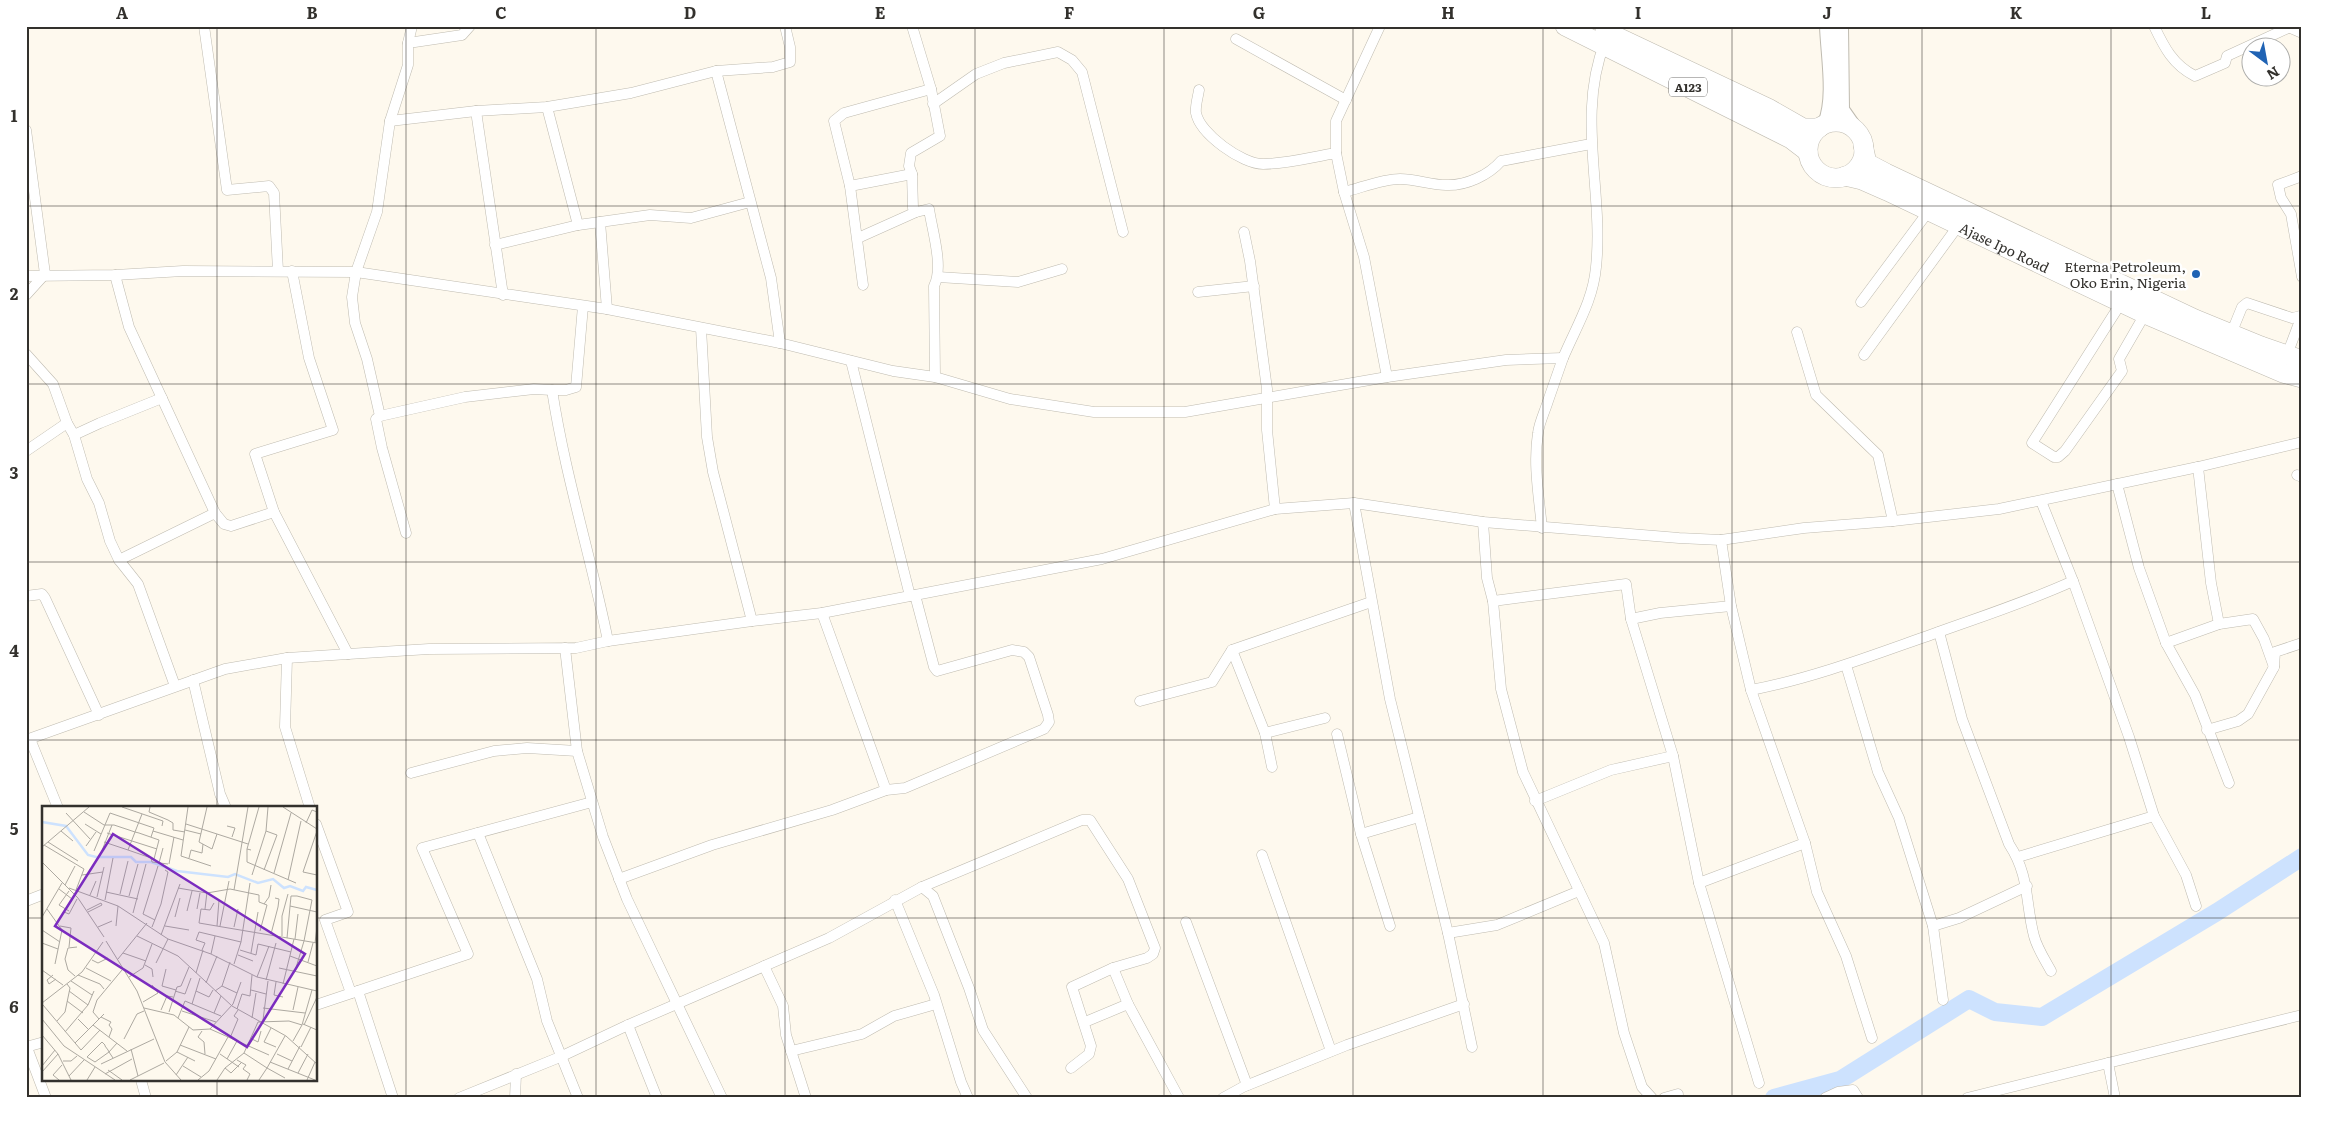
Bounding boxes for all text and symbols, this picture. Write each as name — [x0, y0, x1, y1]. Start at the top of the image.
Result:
text: A — [116, 0, 128, 24]
text: B — [306, 0, 318, 24]
text: C — [495, 0, 507, 24]
text: D — [684, 0, 696, 24]
text: E — [875, 0, 886, 24]
text: F — [1064, 0, 1074, 24]
text: G — [1253, 0, 1265, 24]
text: H — [1441, 0, 1455, 24]
text: I — [1635, 0, 1641, 24]
text: J — [1822, 0, 1832, 24]
text: K — [2010, 0, 2023, 24]
text: L — [2201, 0, 2211, 24]
north arrow — [2240, 38, 2290, 88]
text: N — [2263, 62, 2284, 86]
road number: A123 — [1669, 77, 1707, 96]
text: 1 — [11, 103, 18, 127]
street label: Ajase Ipo Road — [1956, 217, 2053, 277]
place label: Eterna Petroleum, Oko Erin, Nigeria — [2064, 256, 2186, 292]
marker: Eterna Petroleum, Oko Erin, Nigeria — [2190, 268, 2202, 280]
text: 2 — [10, 281, 19, 305]
text: 3 — [10, 460, 19, 484]
text: 4 — [9, 638, 19, 662]
inset map — [42, 806, 318, 1082]
text: 5 — [10, 816, 19, 840]
text: 6 — [9, 994, 19, 1018]

